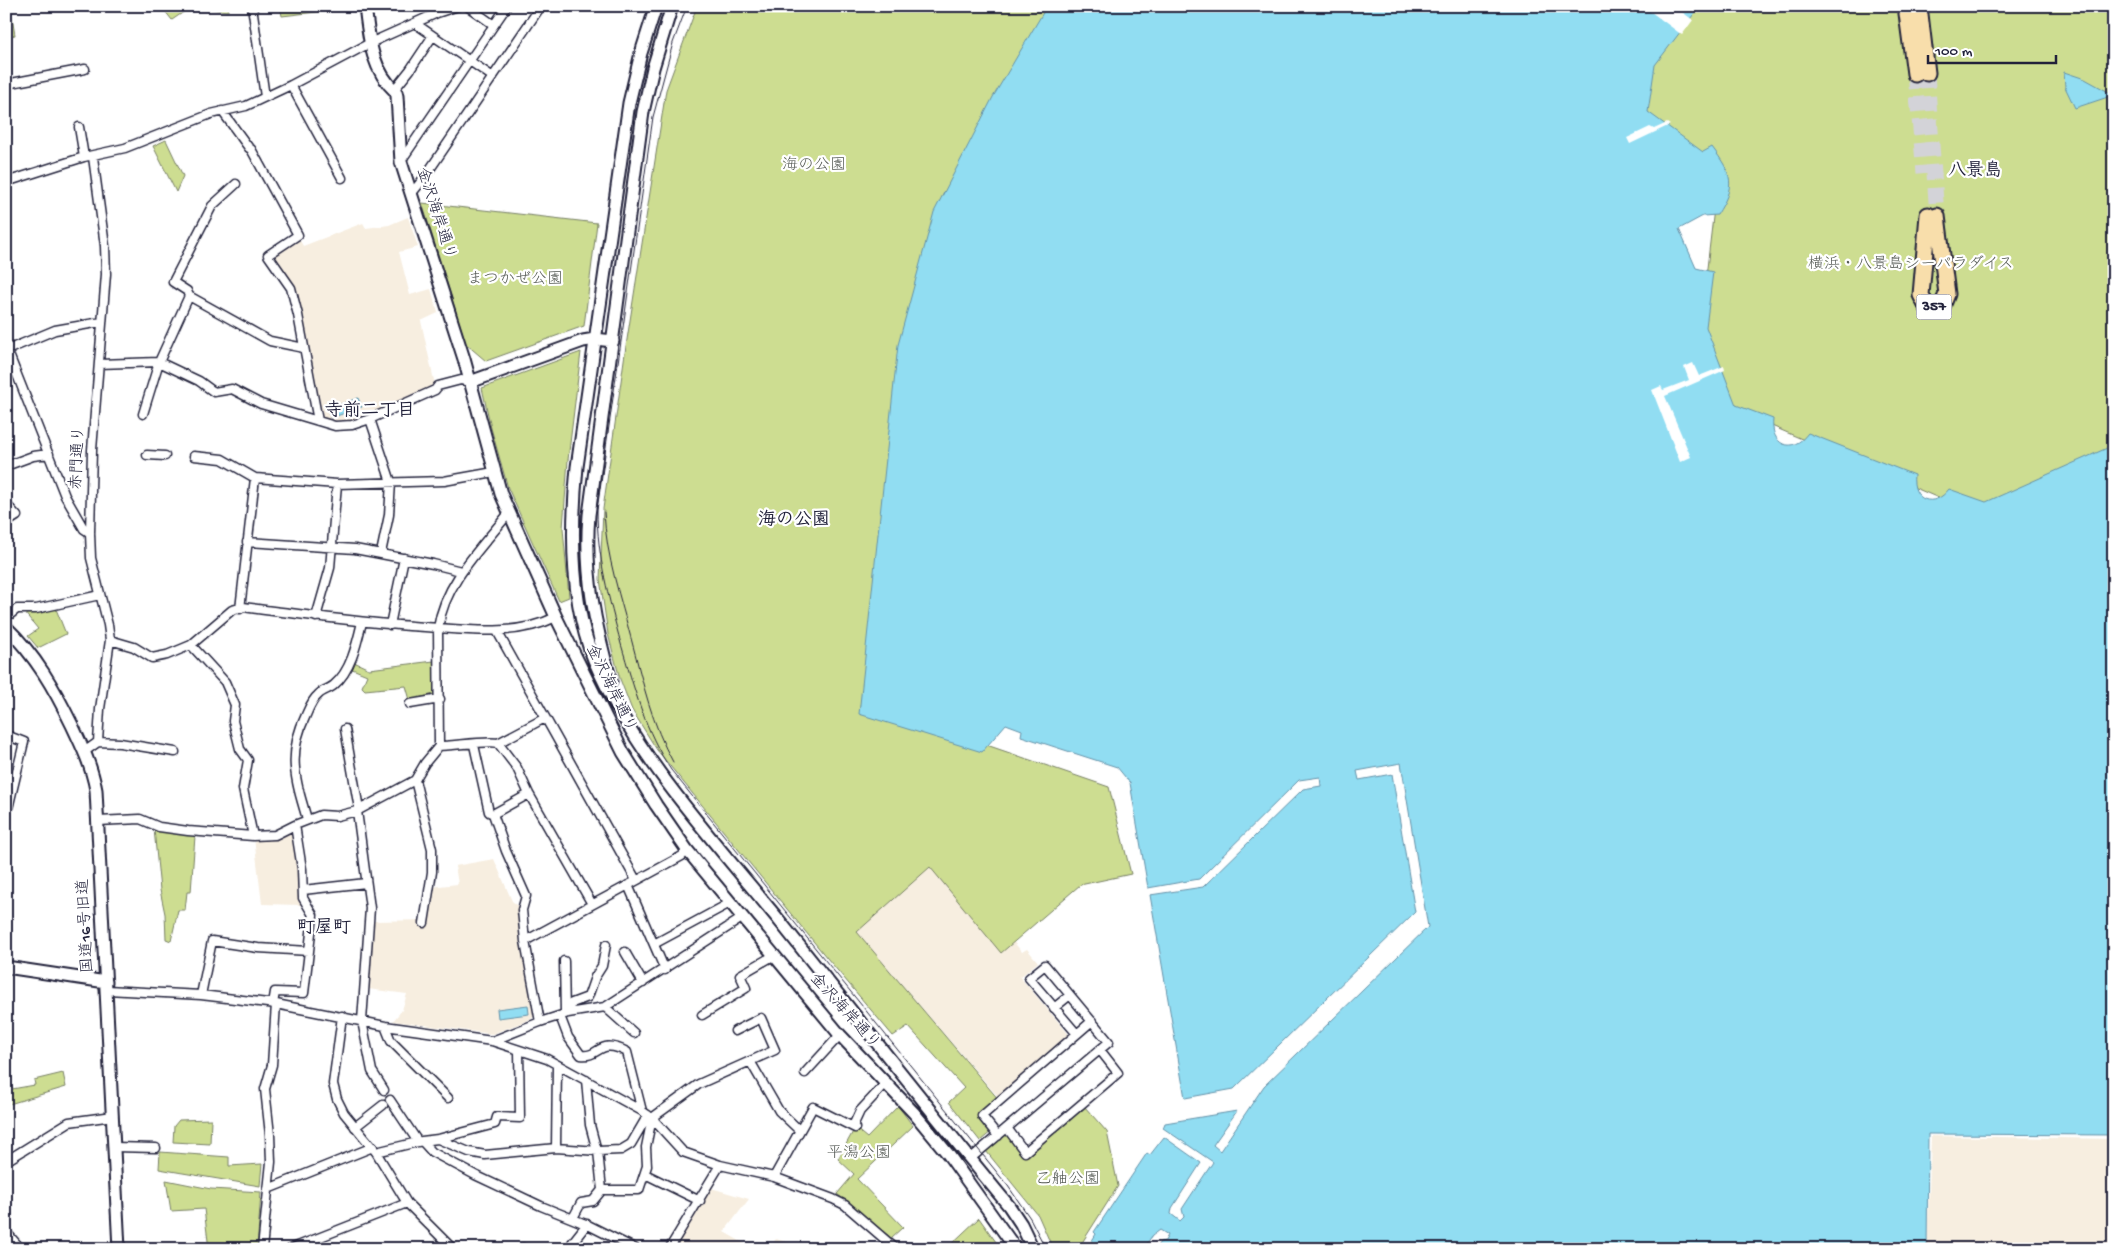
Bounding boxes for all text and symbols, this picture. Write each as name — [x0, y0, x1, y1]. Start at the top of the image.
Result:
scale bar — [1928, 32, 2055, 64]
text: 100 m — [1934, 43, 1973, 61]
park label: 海の公園 — [782, 156, 846, 176]
district label: 八景島 — [1948, 160, 2002, 182]
street label: 金沢海岸通り — [411, 165, 460, 263]
park label: 横浜・八景島シーパラダイス — [1808, 255, 2014, 275]
park label: まつかぜ公園 — [467, 270, 563, 290]
road number: 357 — [1916, 294, 1952, 320]
district label: 寺前二丁目 — [325, 400, 415, 422]
street label: 赤門通り — [67, 425, 90, 490]
district label: 海の公園 — [758, 509, 830, 531]
street label: 金沢海岸通り — [580, 641, 640, 736]
street label: 国道16号旧道 — [74, 878, 99, 974]
district label: 町屋町 — [297, 917, 351, 939]
street label: 金沢海岸通り — [805, 969, 884, 1054]
park label: 平潟公園 — [827, 1144, 891, 1164]
park label: 乙舳公園 — [1036, 1170, 1100, 1190]

